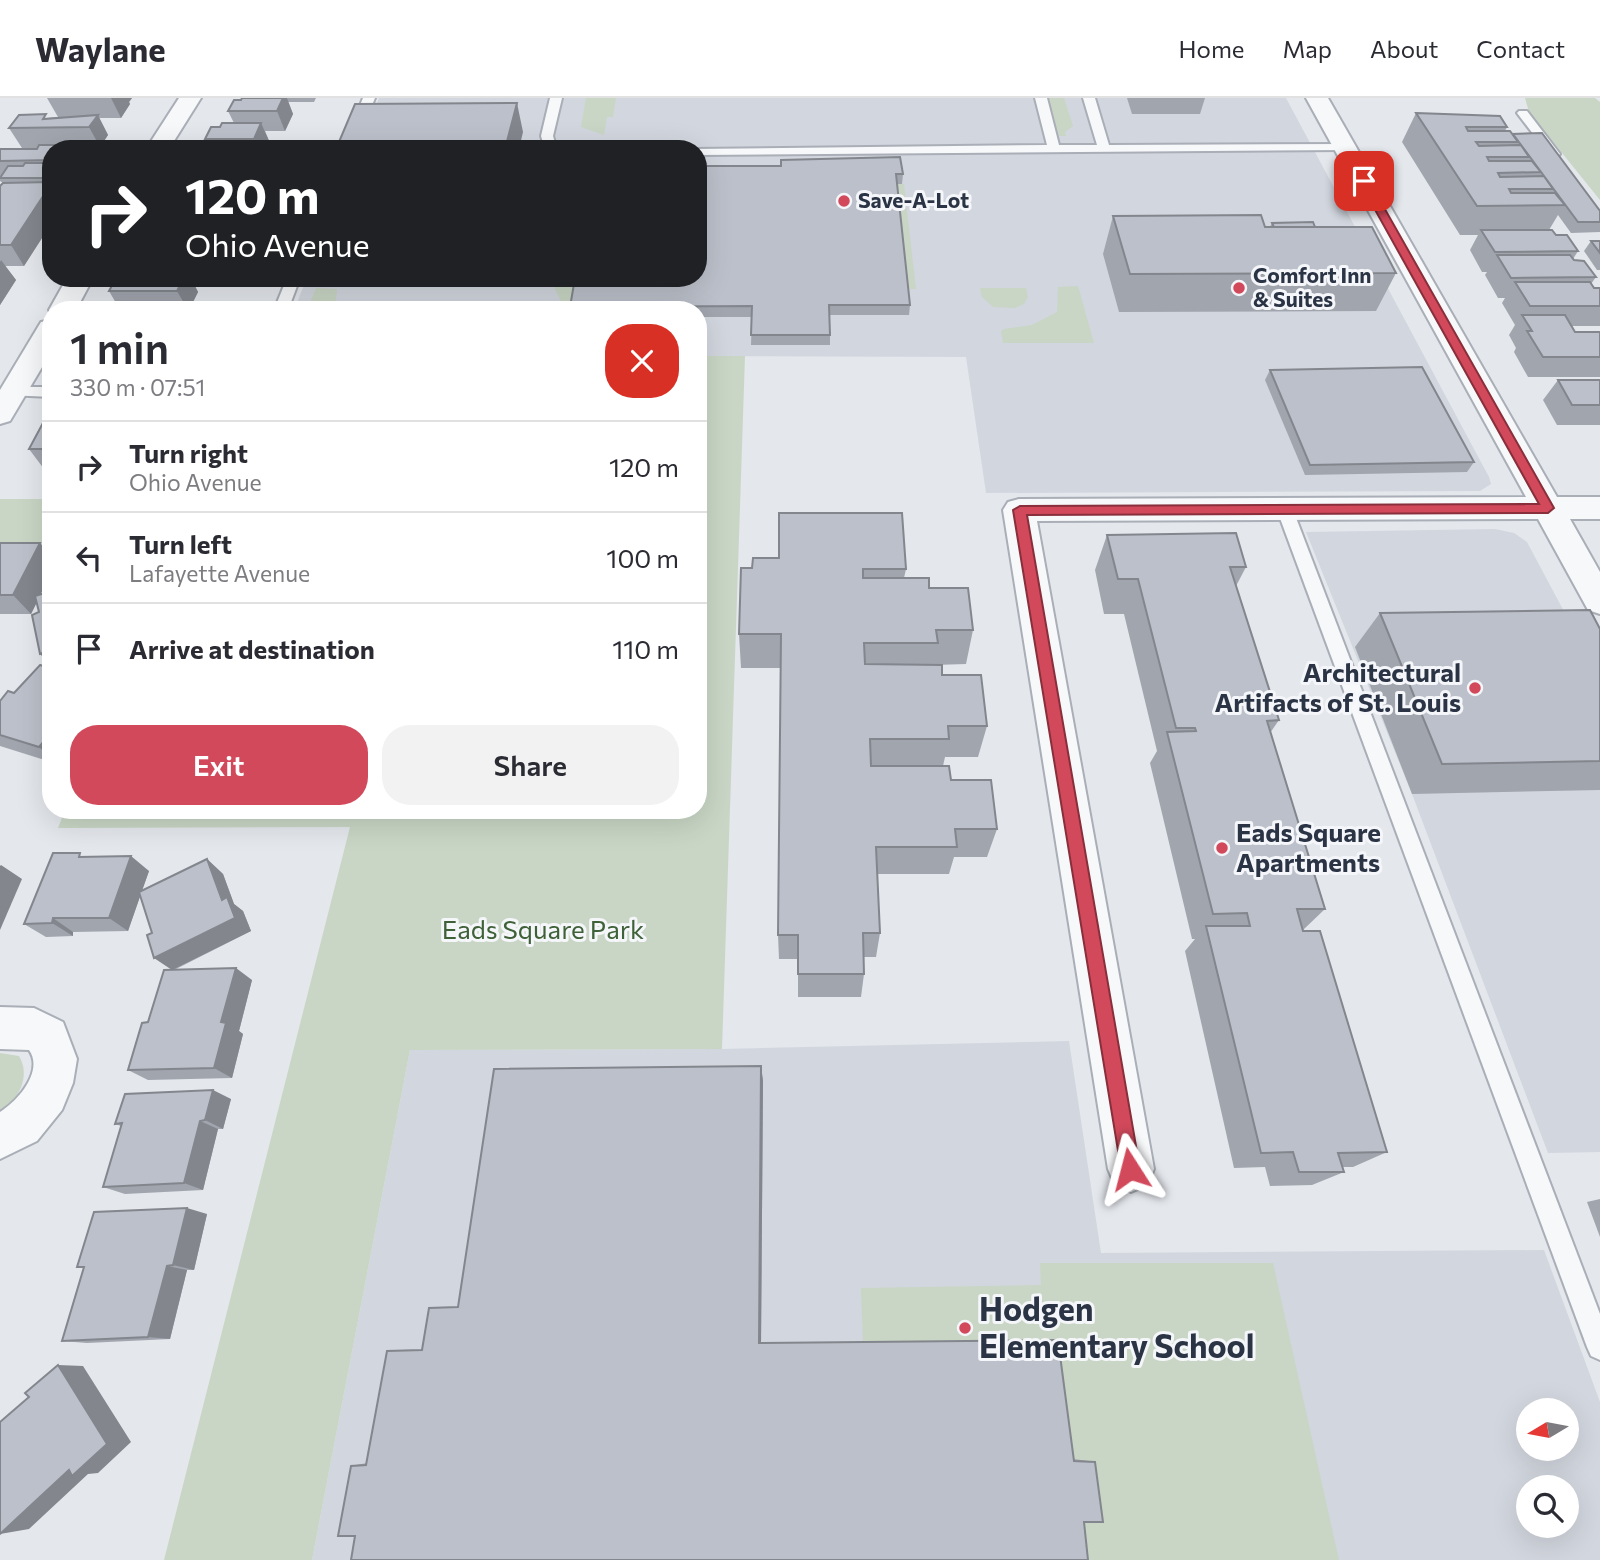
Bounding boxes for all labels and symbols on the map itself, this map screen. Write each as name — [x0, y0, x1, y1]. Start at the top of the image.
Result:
pin — [1334, 151, 1394, 211]
place label: Save-A-Lot — [858, 187, 969, 212]
marker: Save-A-Lot — [836, 193, 852, 209]
place label: Comfort Inn & Suites — [1253, 262, 1371, 311]
marker: Comfort Inn & Suites — [1231, 280, 1247, 296]
place label: Architectural Artifacts of St. Louis — [1215, 656, 1461, 717]
marker: Architectural Artifacts of St. Louis — [1467, 680, 1483, 696]
place label: Eads Square Apartments — [1236, 816, 1381, 877]
marker: Eads Square Apartments — [1214, 840, 1230, 856]
park label: Eads Square Park — [442, 913, 644, 944]
position arrow — [1093, 1132, 1167, 1206]
place label: Hodgen Elementary School — [979, 1288, 1254, 1365]
marker: Hodgen Elementary School — [957, 1320, 973, 1336]
north arrow — [1516, 1398, 1578, 1461]

